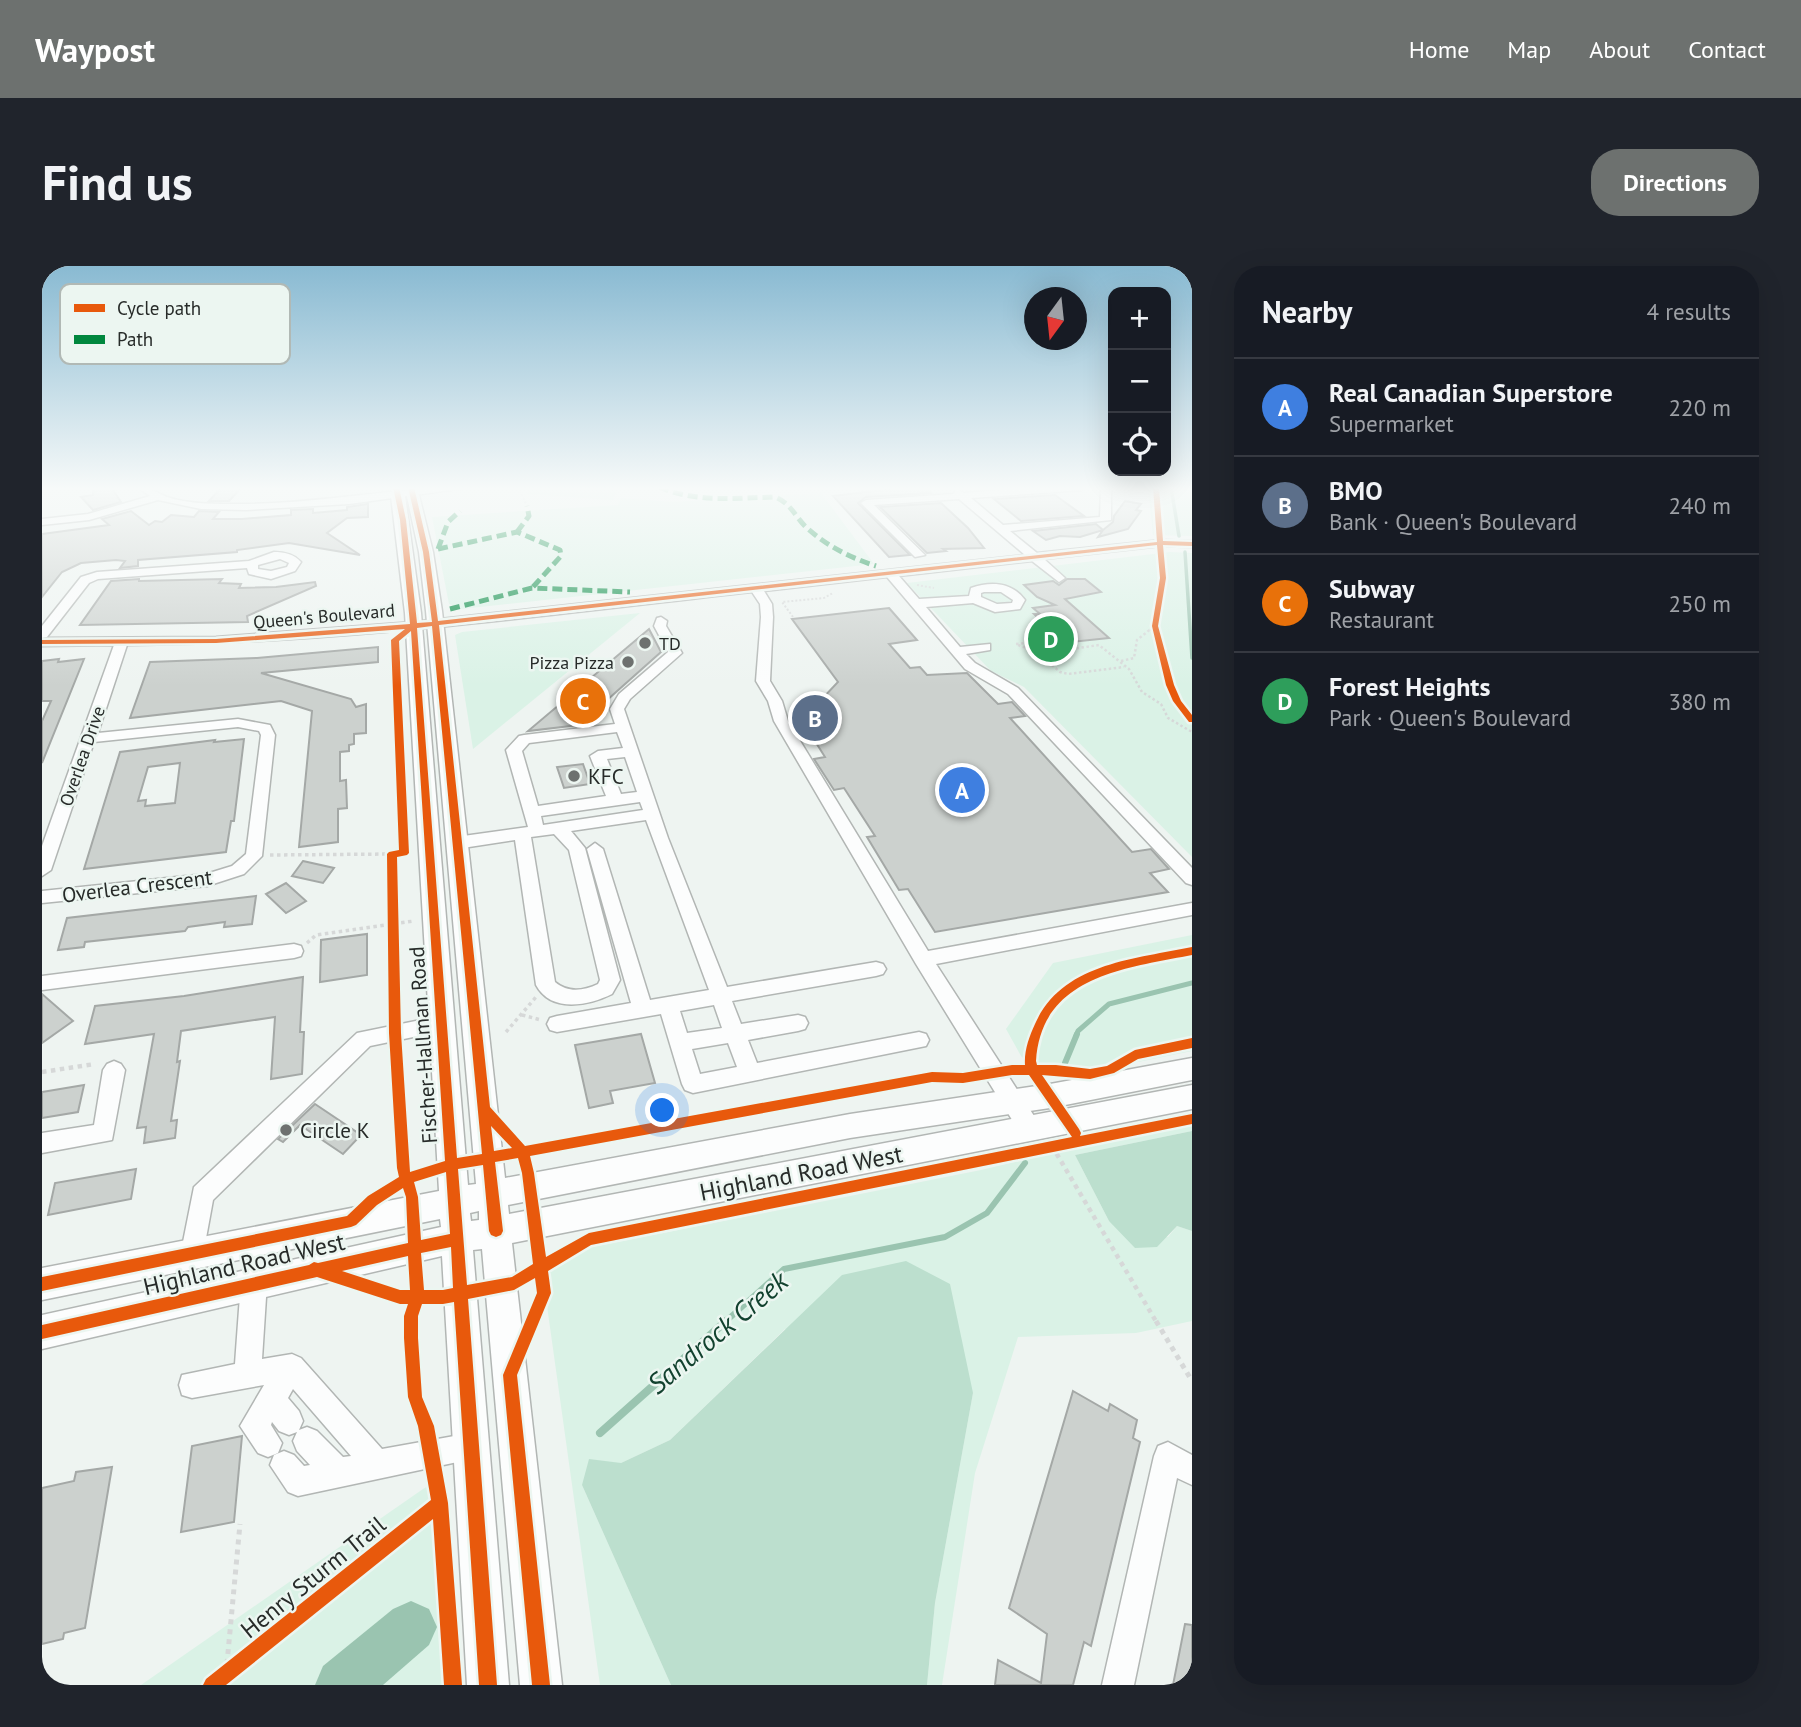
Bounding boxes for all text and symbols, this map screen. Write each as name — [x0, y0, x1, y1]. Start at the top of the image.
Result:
text: Waypost — [35, 28, 155, 71]
text: Home — [1409, 34, 1469, 65]
text: Map — [1507, 34, 1551, 65]
text: About — [1589, 34, 1650, 65]
text: Contact — [1688, 34, 1766, 65]
button: Directions — [1591, 149, 1759, 216]
text: Find us — [42, 150, 193, 214]
legend — [60, 284, 290, 364]
north arrow — [1024, 287, 1087, 350]
map controls — [1108, 287, 1171, 476]
button: + — [1108, 287, 1171, 350]
text: Nearby — [1262, 292, 1352, 331]
text: Cycle path — [117, 296, 201, 320]
text: 4 results — [1647, 297, 1731, 326]
text: Path — [117, 327, 153, 351]
button: − — [1108, 350, 1171, 413]
text: Real Canadian Superstore — [1329, 376, 1613, 409]
text: A — [1278, 393, 1292, 422]
text: 220 m — [1669, 393, 1731, 422]
text: Supermarket — [1329, 409, 1454, 438]
button: locate — [1108, 413, 1171, 476]
text: BMO — [1329, 474, 1383, 507]
text: B — [1278, 491, 1292, 520]
text: 240 m — [1669, 491, 1731, 520]
text: Bank · Queen's Boulevard — [1329, 507, 1577, 536]
text: Subway — [1329, 572, 1415, 605]
text: C — [1279, 589, 1291, 618]
text: 250 m — [1669, 589, 1731, 618]
street label: Queen's Boulevard — [252, 598, 396, 634]
text: Restaurant — [1329, 605, 1434, 634]
pin: D — [1028, 613, 1074, 665]
place label: TD — [659, 632, 681, 655]
marker: TD — [637, 635, 653, 651]
place label: Pizza Pizza — [529, 651, 614, 674]
marker: Pizza Pizza — [620, 654, 636, 670]
text: Forest Heights — [1329, 670, 1490, 703]
pin: C — [560, 675, 606, 727]
text: D — [1278, 687, 1292, 716]
text: 380 m — [1669, 687, 1731, 716]
pin: B — [792, 692, 838, 744]
street label: Overlea Drive — [54, 703, 110, 809]
text: Park · Queen's Boulevard — [1329, 703, 1571, 732]
place label: KFC — [588, 763, 624, 790]
pin: A — [939, 764, 985, 816]
marker: KFC — [566, 768, 582, 784]
street label: Overlea Crescent — [60, 863, 214, 909]
street label: Fischer-Hallman Road — [403, 946, 443, 1144]
your location — [645, 1093, 679, 1127]
place label: Circle K — [300, 1117, 370, 1144]
marker: Circle K — [278, 1122, 294, 1138]
street label: Highland Road West — [697, 1138, 905, 1208]
street label: Highland Road West — [140, 1226, 348, 1302]
water label: Sandrock Creek — [639, 1261, 796, 1402]
street label: Henry Sturm Trail — [234, 1509, 392, 1645]

